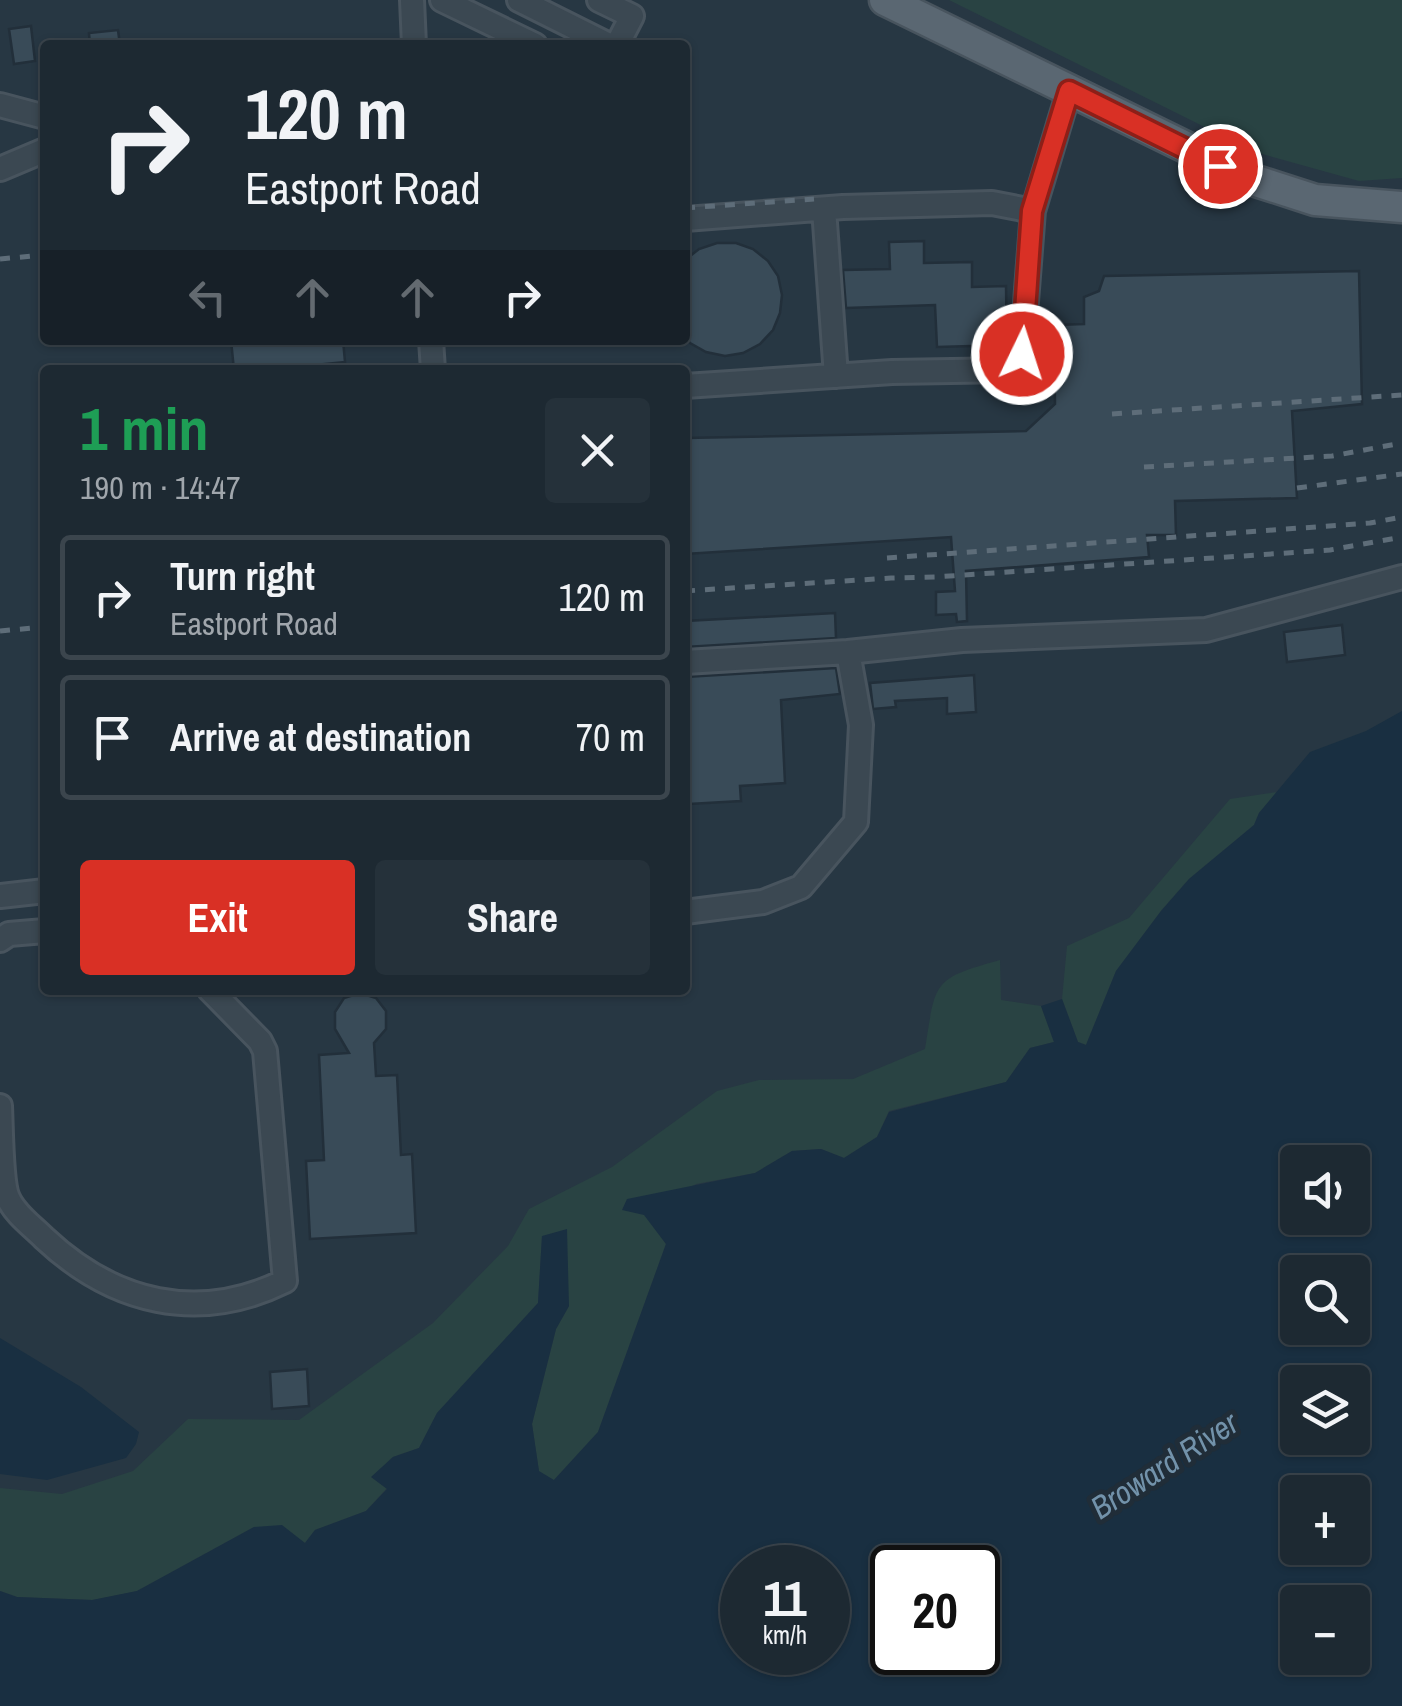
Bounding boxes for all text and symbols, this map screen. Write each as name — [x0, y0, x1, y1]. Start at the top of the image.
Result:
text: 120 m — [245, 67, 408, 161]
icon: right — [80, 80, 210, 210]
pin — [1178, 124, 1263, 209]
icon: arrive — [1193, 139, 1248, 194]
text: Eastport Road — [245, 157, 481, 218]
icon: left — [180, 270, 235, 325]
icon: ahead — [285, 270, 340, 325]
icon: ahead — [390, 270, 445, 325]
icon: right — [495, 270, 550, 325]
position arrow — [970, 302, 1074, 406]
text: 1 min — [80, 388, 209, 469]
button: close — [545, 398, 650, 503]
text: 190 m · 14:47 — [80, 466, 240, 509]
text: Turn right — [170, 551, 315, 602]
icon: right — [85, 570, 140, 625]
text: 120 m — [558, 572, 645, 623]
text: Eastport Road — [170, 602, 338, 645]
icon: arrive — [85, 710, 140, 765]
text: Arrive at destination — [170, 712, 471, 763]
text: 70 m — [576, 712, 645, 763]
button: Exit — [80, 860, 355, 975]
button: Share — [375, 860, 650, 975]
map controls — [1280, 1145, 1370, 1675]
button: sound — [1280, 1145, 1370, 1235]
button: search — [1280, 1255, 1370, 1345]
button: layers — [1280, 1365, 1370, 1455]
water label: Broward River — [1082, 1401, 1247, 1529]
button: + — [1280, 1475, 1370, 1565]
speed limit sign: 20 — [870, 1545, 1000, 1675]
text: 11 — [763, 1564, 807, 1632]
button: − — [1280, 1585, 1370, 1675]
text: km/h — [763, 1618, 807, 1652]

